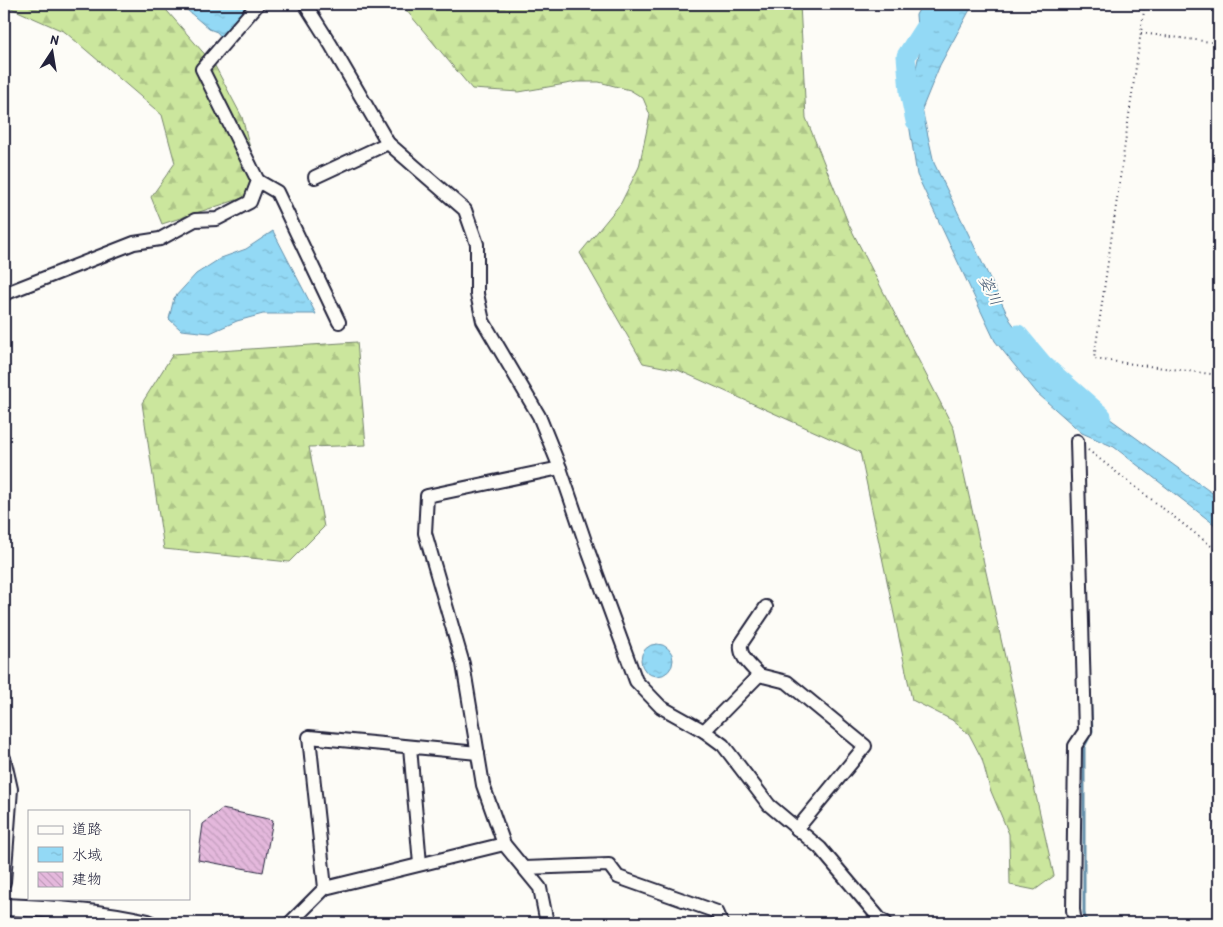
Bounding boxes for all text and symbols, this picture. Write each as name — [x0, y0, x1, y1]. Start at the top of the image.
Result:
north arrow — [28, 28, 78, 78]
text: N — [49, 29, 61, 49]
water label: 姿川 — [974, 271, 1008, 309]
legend — [28, 810, 190, 900]
text: 道路 — [72, 818, 102, 839]
text: 水域 — [72, 844, 102, 865]
text: 建物 — [72, 868, 102, 889]

